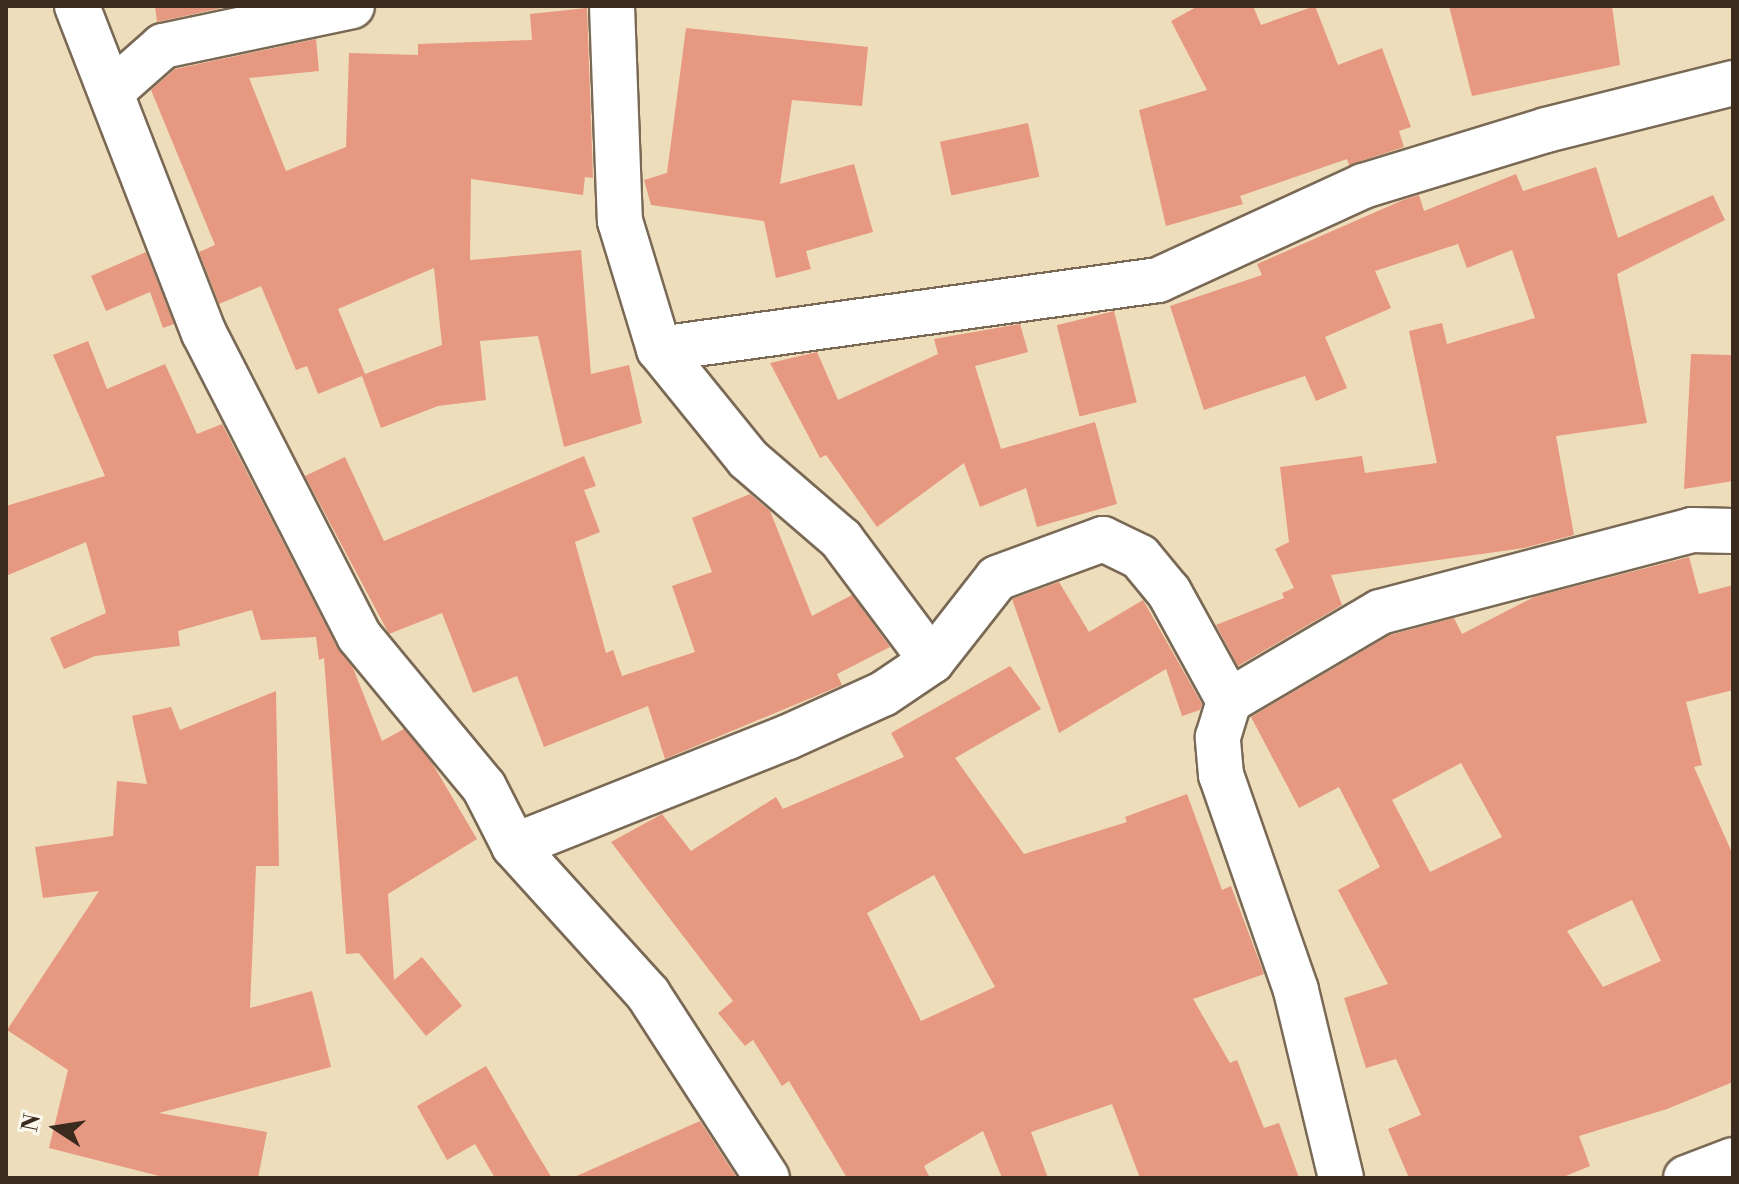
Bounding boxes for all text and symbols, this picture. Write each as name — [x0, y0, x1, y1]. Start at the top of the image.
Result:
north arrow — [16, 1088, 96, 1168]
text: N — [17, 1112, 47, 1134]

